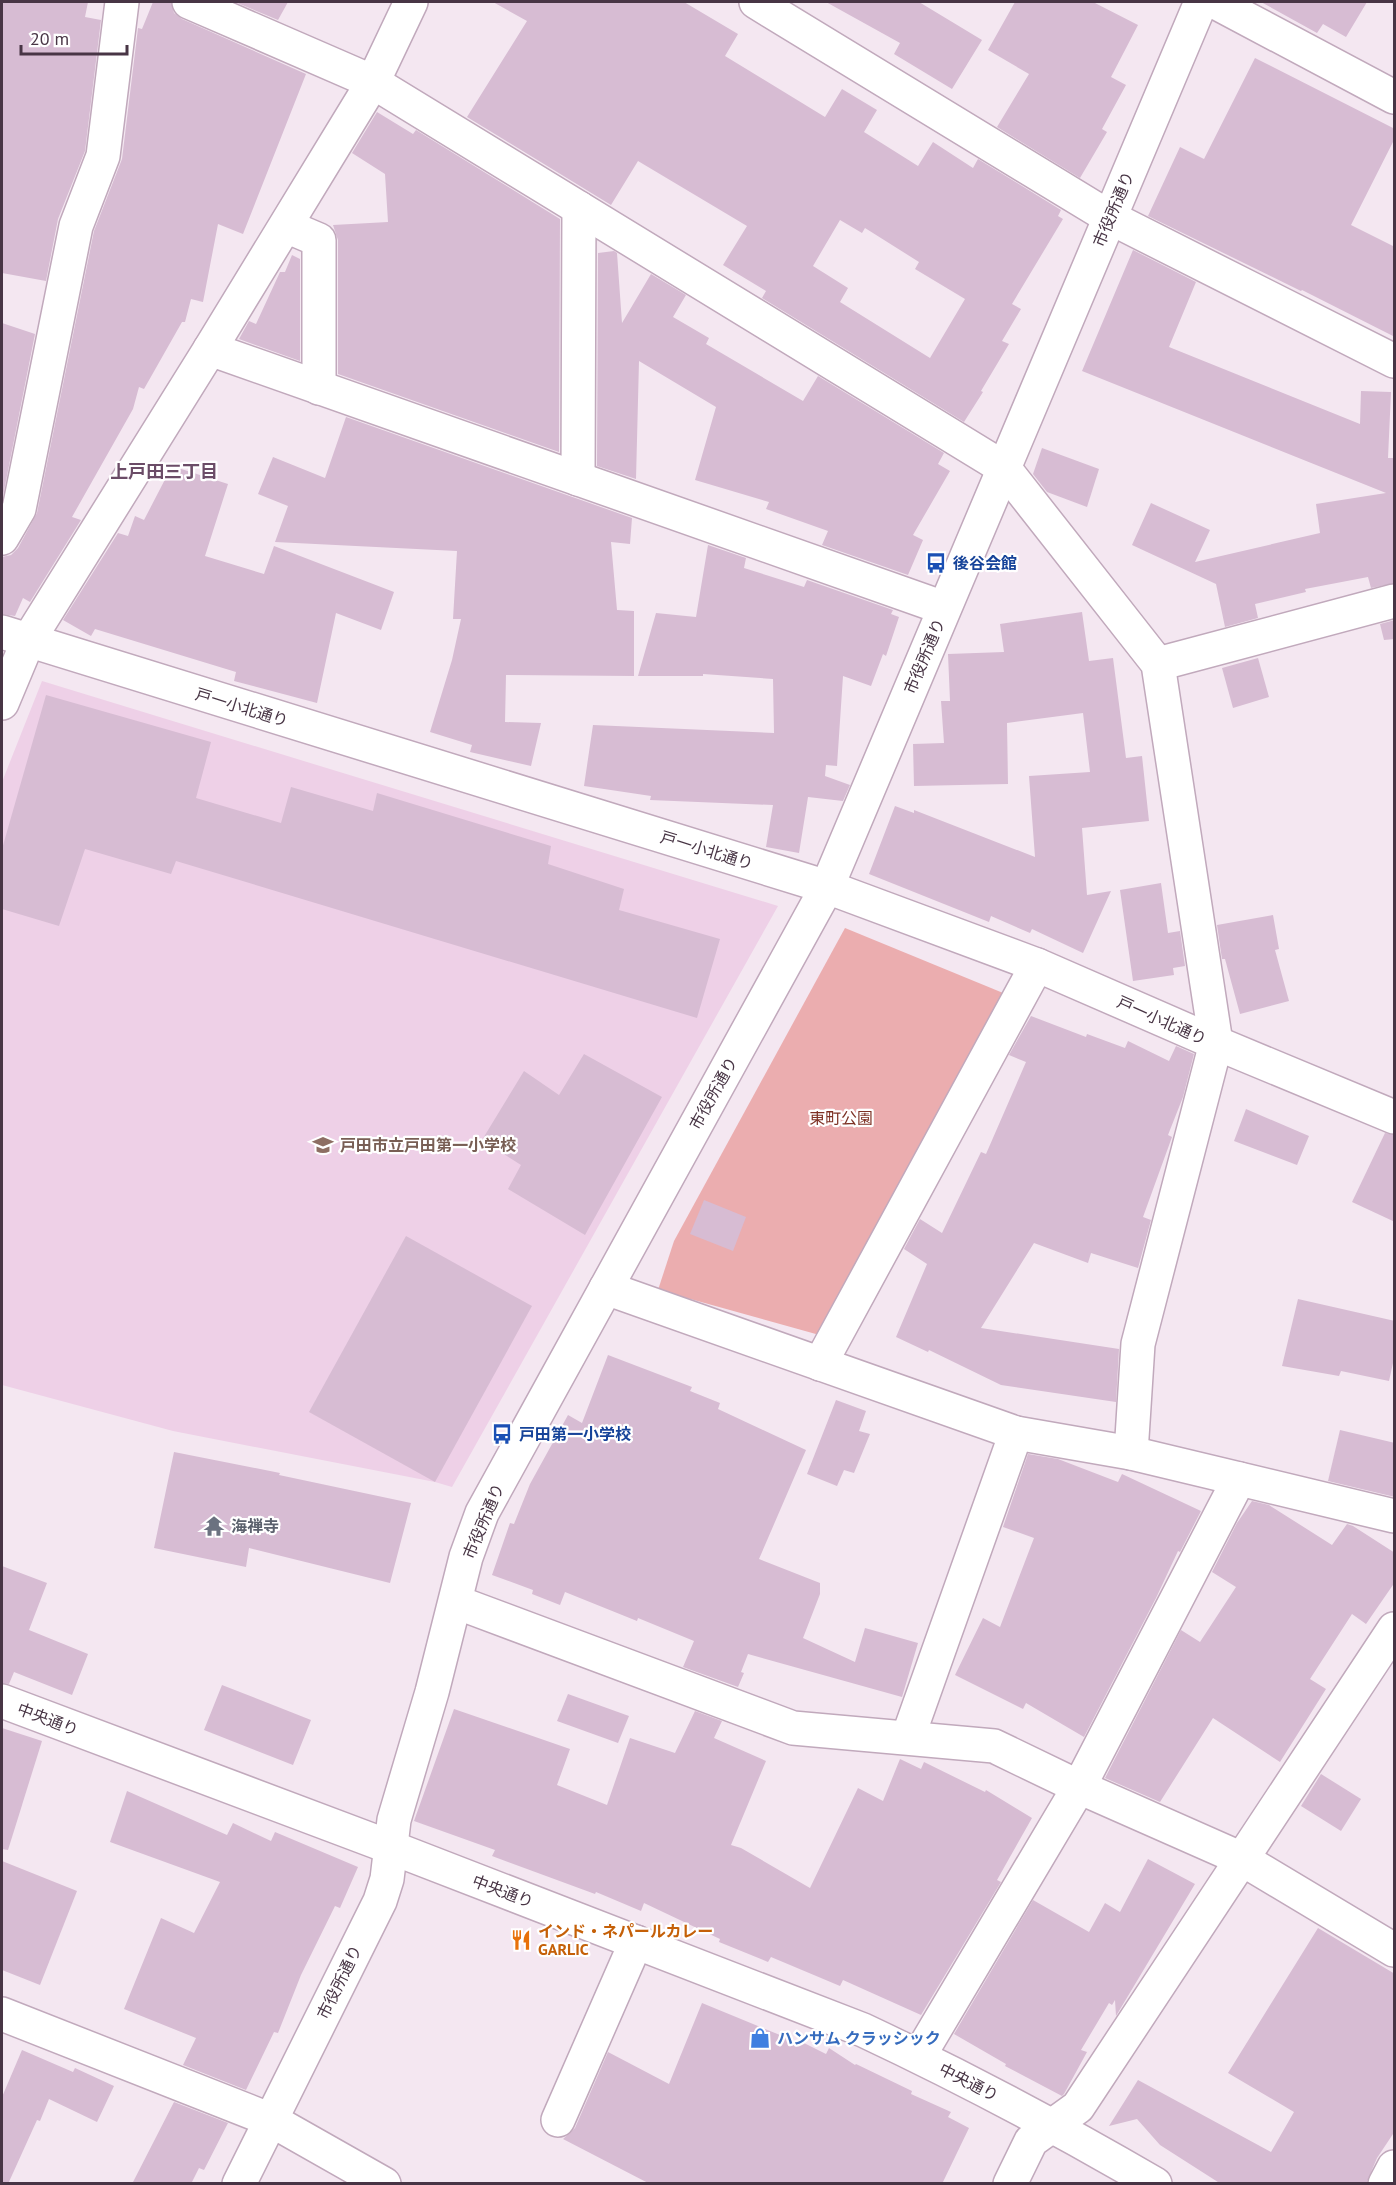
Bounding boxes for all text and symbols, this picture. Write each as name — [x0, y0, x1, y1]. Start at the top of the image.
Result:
scale bar — [21, 18, 128, 56]
text: 20 m — [30, 27, 69, 50]
street label: 市役所通り — [1088, 168, 1138, 250]
district label: 上戸田三丁目 — [110, 460, 218, 483]
bus stop icon: 後谷会館 — [924, 551, 948, 575]
place label: 後谷会館 — [953, 553, 1017, 573]
street label: 市役所通り — [899, 615, 949, 697]
street label: 戸一小北通り — [193, 683, 291, 731]
street label: 戸一小北通り — [658, 826, 756, 874]
street label: 戸一小北通り — [1114, 991, 1210, 1049]
street label: 市役所通り — [685, 1053, 741, 1133]
park label: 東町公園 — [809, 1108, 873, 1128]
school or university icon: 戸田市立戸田第一小学校 — [311, 1133, 335, 1157]
place label: 戸田市立戸田第一小学校 — [340, 1135, 516, 1155]
bus stop icon: 戸田第一小学校 — [490, 1422, 514, 1446]
place label: 戸田第一小学校 — [519, 1424, 631, 1444]
street label: 市役所通り — [458, 1480, 508, 1562]
temple icon: 海禅寺 — [202, 1514, 226, 1538]
place label: 海禅寺 — [231, 1516, 279, 1536]
street label: 中央通り — [15, 1698, 81, 1740]
street label: 中央通り — [470, 1870, 536, 1912]
place label: インド・ネパールカレー GARLIC — [538, 1921, 714, 1959]
restaurant icon: インド・ネパールカレー GARLIC — [509, 1928, 533, 1952]
street label: 市役所通り — [312, 1942, 366, 2022]
shop icon: ハンサム クラッシック — [748, 2026, 772, 2050]
place label: ハンサム クラッシック — [777, 2028, 941, 2048]
street label: 中央通り — [936, 2059, 1002, 2105]

